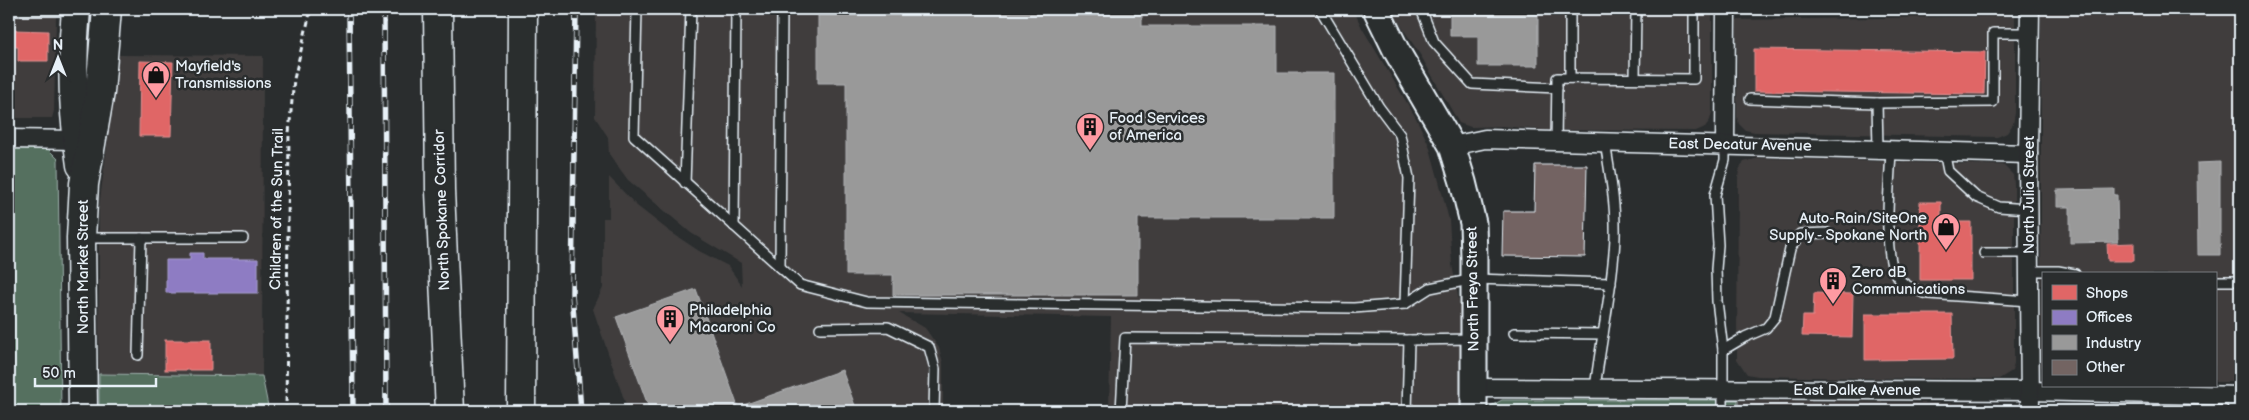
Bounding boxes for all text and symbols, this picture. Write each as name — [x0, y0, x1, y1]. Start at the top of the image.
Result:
north arrow — [32, 32, 82, 82]
text: N — [53, 37, 63, 54]
place label: Mayfield's Transmissions — [175, 57, 272, 93]
shop icon: Mayfield's Transmissions — [141, 60, 171, 99]
place label: Food Services of America — [1109, 109, 1206, 145]
building icon: Food Services of America — [1075, 112, 1105, 151]
street label: Children of the Sun Trail — [266, 128, 288, 290]
street label: North Spokane Corridor — [430, 128, 454, 291]
street label: East Decatur Avenue — [1668, 134, 1812, 156]
street label: North Julia Street — [2020, 136, 2039, 254]
street label: North Market Street — [74, 199, 93, 334]
place label: Auto-Rain/SiteOne Supply - Spokane North — [1769, 209, 1927, 245]
shop icon: Auto-Rain/SiteOne Supply - Spokane North — [1931, 212, 1961, 251]
street label: North Freya Street — [1462, 226, 1484, 352]
place label: Zero dB Communications — [1851, 263, 1966, 299]
building icon: Zero dB Communications — [1818, 266, 1848, 305]
legend — [2042, 272, 2216, 388]
text: Shops — [2086, 284, 2129, 303]
place label: Philadelphia Macaroni Co — [689, 301, 776, 337]
building icon: Philadelphia Macaroni Co — [655, 304, 685, 343]
text: Offices — [2086, 308, 2133, 327]
text: Industry — [2086, 334, 2141, 353]
scale bar — [35, 355, 156, 387]
text: Other — [2086, 358, 2125, 377]
text: 50 m — [42, 364, 76, 383]
street label: East Dalke Avenue — [1793, 381, 1921, 400]

